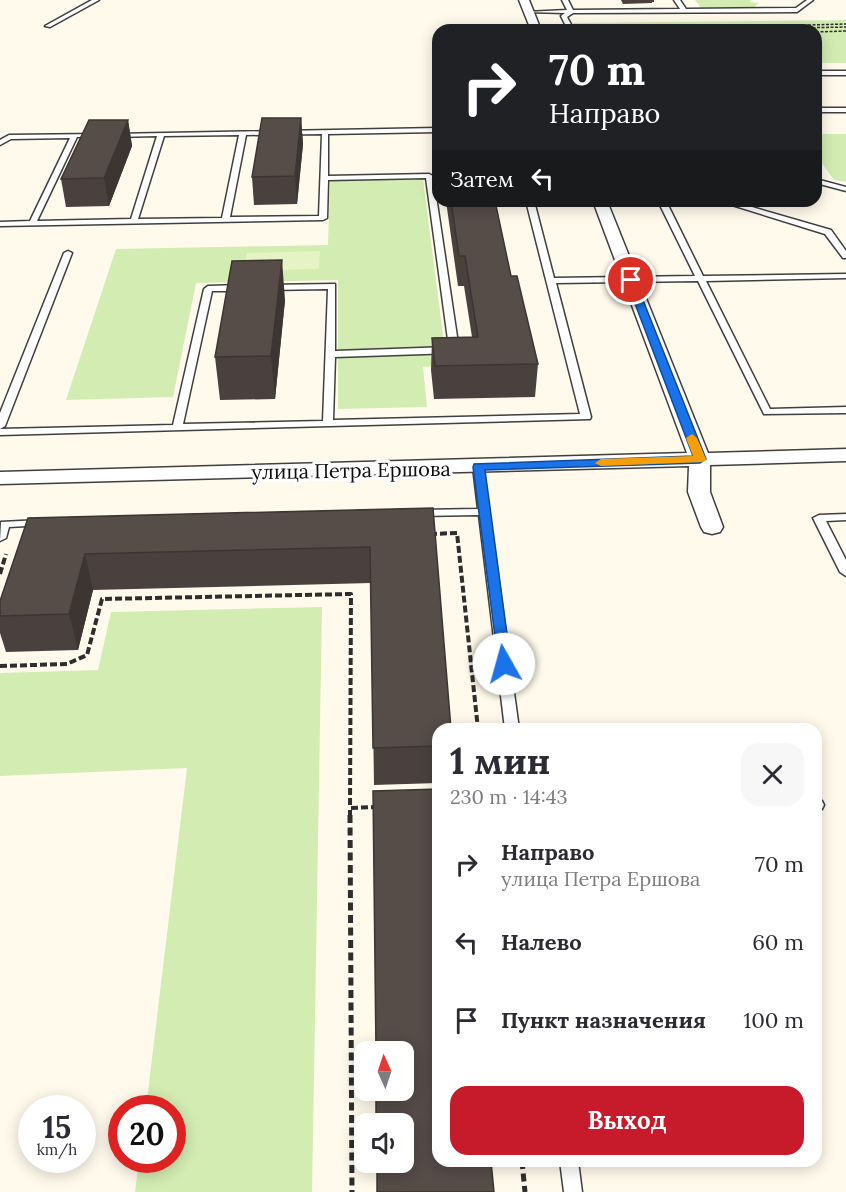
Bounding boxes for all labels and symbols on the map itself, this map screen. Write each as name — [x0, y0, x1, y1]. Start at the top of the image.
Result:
pin — [605, 254, 656, 305]
street label: улица Петра Ершова — [251, 456, 451, 484]
position arrow — [472, 632, 536, 696]
north arrow — [354, 1041, 414, 1101]
speed limit sign: 20 — [108, 1095, 186, 1173]

